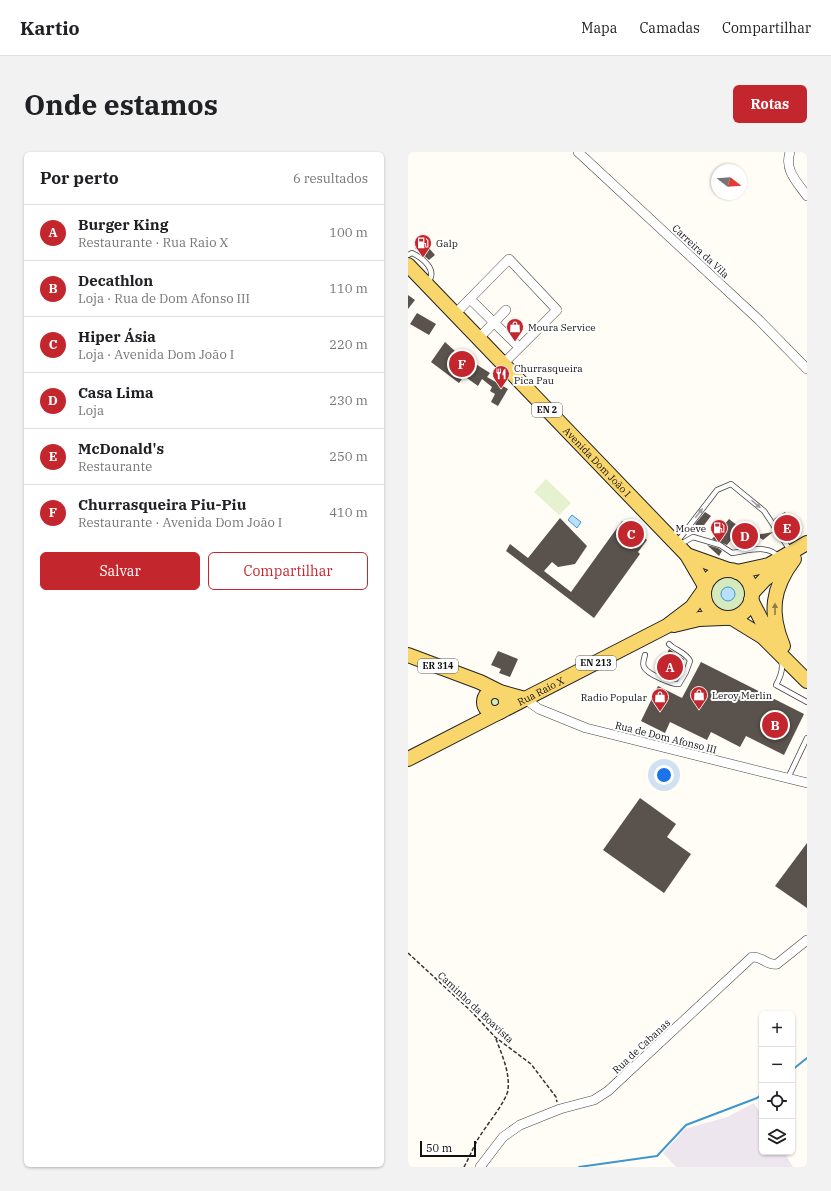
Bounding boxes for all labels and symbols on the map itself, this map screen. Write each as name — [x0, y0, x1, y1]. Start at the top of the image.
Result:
north arrow — [711, 164, 747, 200]
street label: Carreira da Vila — [669, 222, 732, 281]
fuel station icon: Galp — [413, 233, 433, 258]
place label: Galp — [436, 237, 458, 250]
shop icon: Moura Service — [505, 317, 525, 342]
place label: Moura Service — [528, 321, 596, 334]
pin: F — [449, 349, 475, 379]
place label: Churrasqueira Pica Pau — [514, 362, 583, 387]
restaurant icon: Churrasqueira Pica Pau — [491, 364, 511, 389]
road number: EN 2 — [532, 403, 562, 417]
street label: Avenida Dom João I — [560, 424, 634, 500]
one-way arrow — [751, 500, 762, 509]
one-way arrow — [695, 507, 703, 518]
pin: E — [774, 513, 800, 543]
fuel station icon: Moeve — [709, 518, 729, 543]
pin: C — [618, 519, 644, 549]
pin: D — [732, 521, 758, 551]
place label: Moeve — [676, 522, 706, 535]
one-way arrow — [771, 603, 778, 615]
pin: A — [657, 652, 683, 682]
road number: EN 213 — [576, 656, 616, 670]
road number: ER 314 — [418, 659, 458, 673]
street label: Rua Raio X — [515, 674, 567, 709]
shop icon: Leroy Merlin — [689, 685, 709, 710]
shop icon: Radio Popular — [650, 687, 670, 712]
place label: Leroy Merlin — [712, 689, 773, 702]
place label: Radio Popular — [581, 691, 648, 704]
pin: B — [762, 710, 788, 740]
street label: Rua de Dom Afonso III — [614, 719, 718, 756]
your location — [654, 765, 674, 785]
street label: Caminho da Boavista — [435, 969, 517, 1046]
street label: Rua de Cabanas — [610, 1016, 673, 1076]
scale bar — [420, 1139, 476, 1158]

